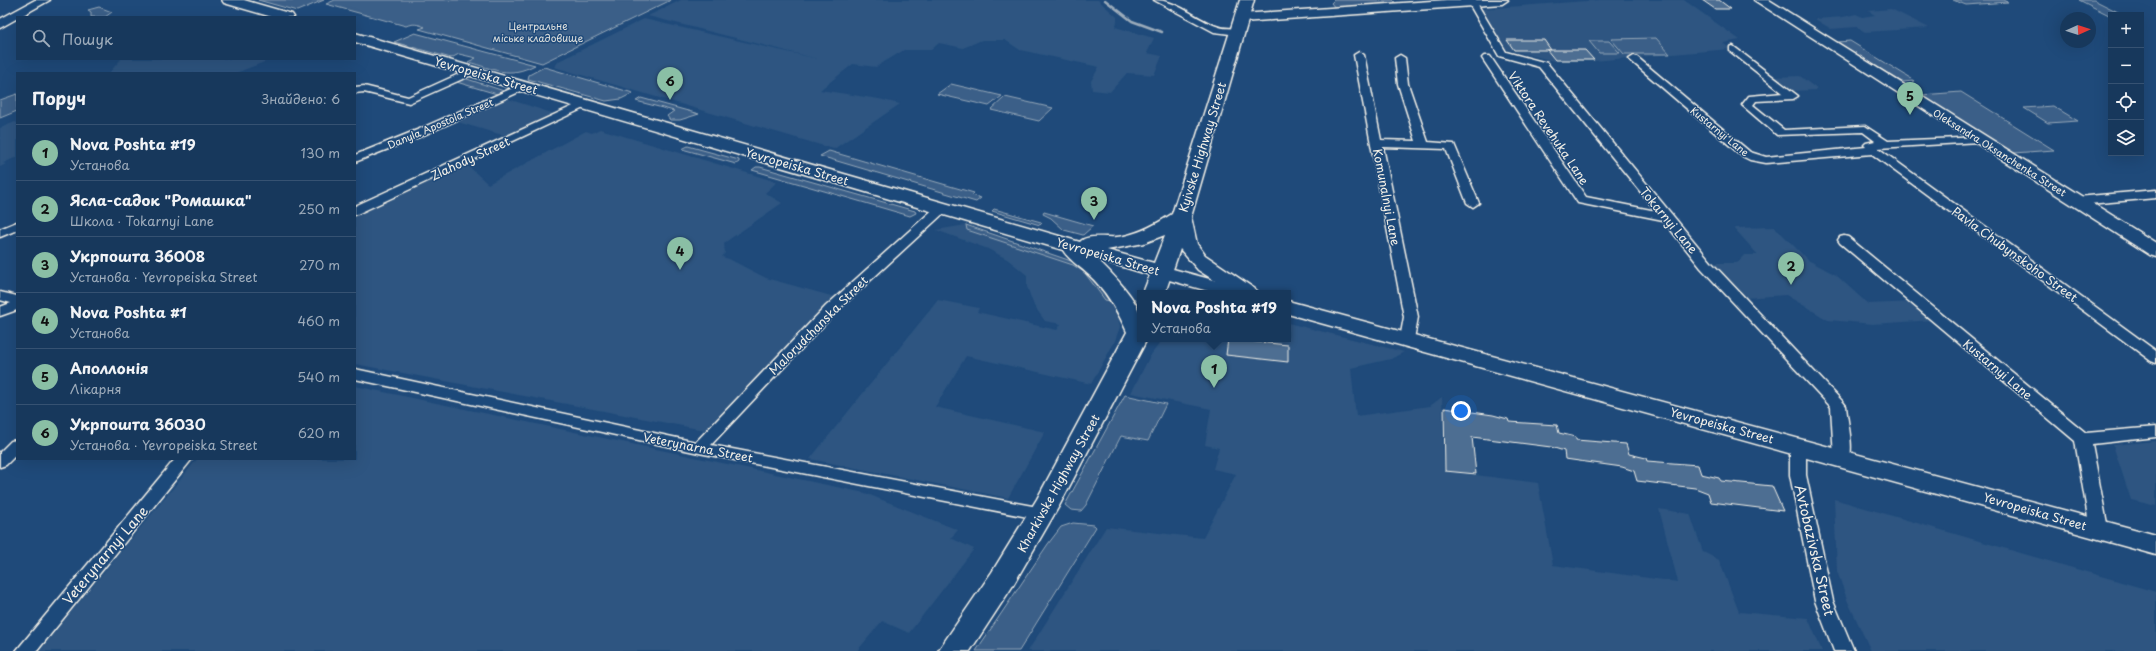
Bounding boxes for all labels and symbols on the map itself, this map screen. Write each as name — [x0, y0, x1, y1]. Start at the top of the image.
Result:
north arrow — [2060, 12, 2096, 48]
park label: Центральне міське кладовище — [493, 18, 584, 45]
street label: Yevropeiska Street — [432, 52, 540, 98]
pin: 6 — [657, 67, 683, 100]
street label: Viktora Revehuka Lane — [1504, 68, 1594, 188]
street label: Kyivske Highway Street — [1174, 80, 1230, 214]
pin: 5 — [1897, 82, 1923, 115]
street label: Danyla Apostola Street — [385, 94, 495, 152]
street label: Kustarnyi Lane — [1687, 103, 1753, 160]
street label: Oleksandra Oksanchenka Street — [1930, 105, 2070, 199]
street label: Zlahody Street — [427, 132, 513, 184]
street label: Yevropeiska Street — [743, 143, 851, 189]
street label: Komunalnyi Lane — [1369, 147, 1405, 247]
street label: Tokarnyi Lane — [1636, 183, 1702, 257]
pin: 3 — [1081, 187, 1107, 220]
street label: Pavla Chubynskoho Street — [1948, 202, 2082, 306]
street label: Yevropeiska Street — [1054, 233, 1162, 279]
pin: 4 — [667, 237, 693, 270]
pin: 2 — [1778, 252, 1804, 285]
street label: Malorudchanska Street — [764, 271, 872, 379]
street label: Kustarnyi Lane — [1959, 334, 2037, 404]
pin: 1 — [1201, 355, 1227, 388]
your location — [1451, 401, 1471, 421]
street label: Yevropeiska Street — [1668, 403, 1776, 448]
street label: Kharkivske Highway Street — [1012, 411, 1104, 555]
street label: Veterynarna Street — [641, 428, 755, 467]
street label: Avtobazivska Street — [1790, 482, 1840, 618]
street label: Yevropeiska Street — [1981, 488, 2089, 534]
street label: Veterynarnyi Lane — [57, 501, 153, 609]

